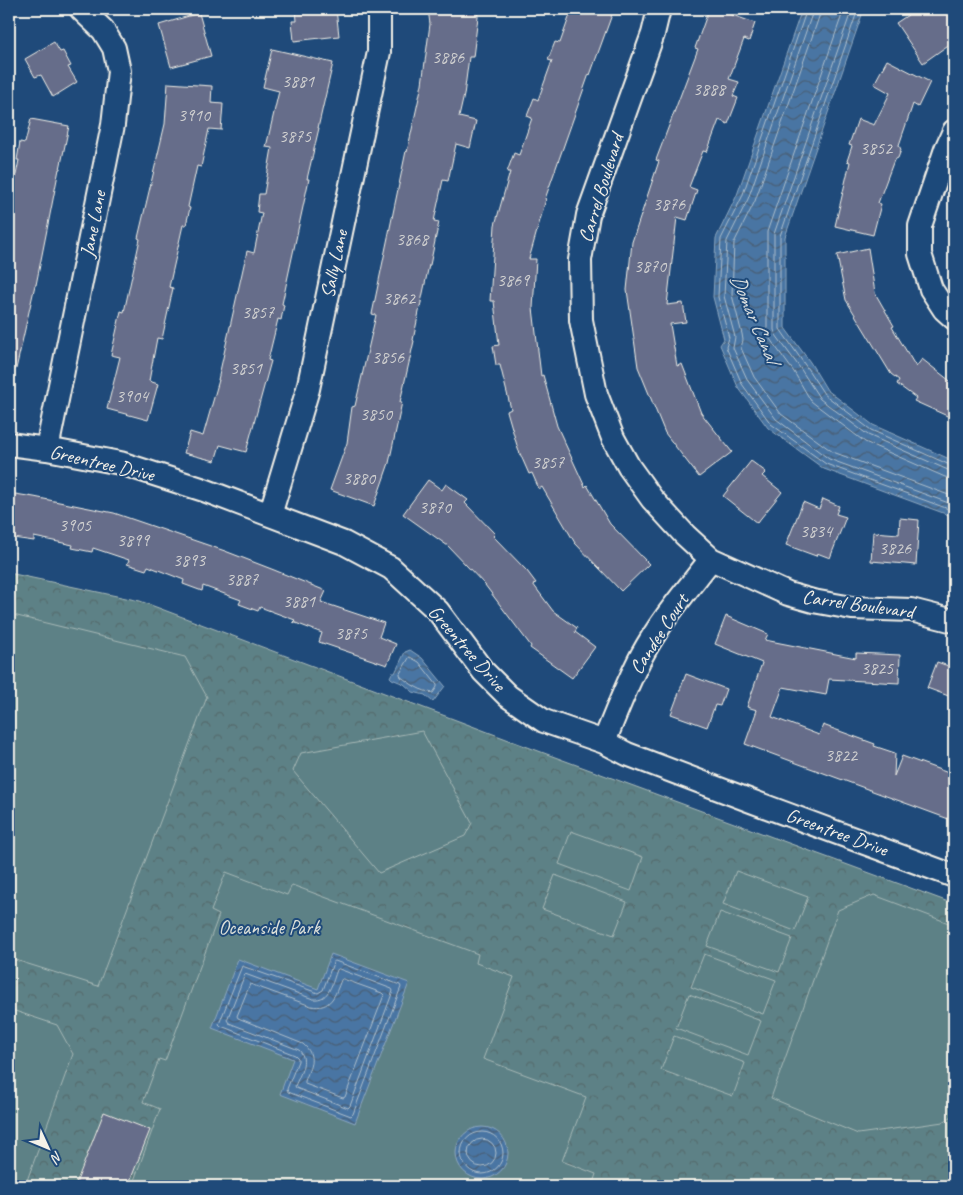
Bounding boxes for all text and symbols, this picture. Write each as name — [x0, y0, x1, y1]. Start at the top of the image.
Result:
house number: 3886 — [432, 46, 465, 68]
house number: 3881 — [282, 70, 315, 92]
house number: 3888 — [693, 78, 727, 100]
house number: 3910 — [178, 104, 212, 126]
house number: 3875 — [279, 125, 312, 147]
street label: Carrel Boulevard — [573, 128, 630, 245]
house number: 3852 — [860, 137, 894, 159]
street label: Jane Lane — [74, 187, 112, 260]
house number: 3876 — [653, 193, 686, 215]
street label: Sally Lane — [315, 226, 354, 300]
house number: 3868 — [396, 228, 430, 250]
house number: 3870 — [634, 255, 668, 277]
house number: 3869 — [497, 269, 531, 291]
water label: Domar Canal — [725, 270, 788, 373]
house number: 3862 — [383, 287, 417, 309]
house number: 3857 — [242, 301, 275, 323]
house number: 3856 — [372, 346, 405, 368]
house number: 3851 — [230, 357, 263, 379]
house number: 3904 — [116, 385, 150, 407]
house number: 3850 — [360, 403, 394, 425]
street label: Greentree Drive — [47, 439, 158, 487]
house number: 3857 — [532, 451, 565, 473]
house number: 3880 — [343, 467, 377, 489]
house number: 3870 — [419, 496, 453, 518]
house number: 3905 — [59, 514, 92, 536]
house number: 3834 — [800, 520, 834, 542]
house number: 3899 — [117, 529, 151, 551]
house number: 3826 — [879, 537, 912, 559]
house number: 3893 — [173, 549, 207, 571]
house number: 3887 — [226, 568, 259, 590]
street label: Carrel Boulevard — [801, 584, 918, 625]
street label: Candee Court — [624, 587, 695, 679]
house number: 3881 — [283, 590, 316, 612]
street label: Greentree Drive — [423, 600, 512, 697]
house number: 3875 — [335, 622, 368, 644]
house number: 3825 — [861, 657, 894, 679]
house number: 3822 — [825, 744, 859, 766]
street label: Greentree Drive — [783, 802, 893, 862]
park label: Oceanside Park — [218, 915, 321, 940]
north arrow — [22, 1122, 72, 1172]
text: N — [46, 1148, 66, 1167]

